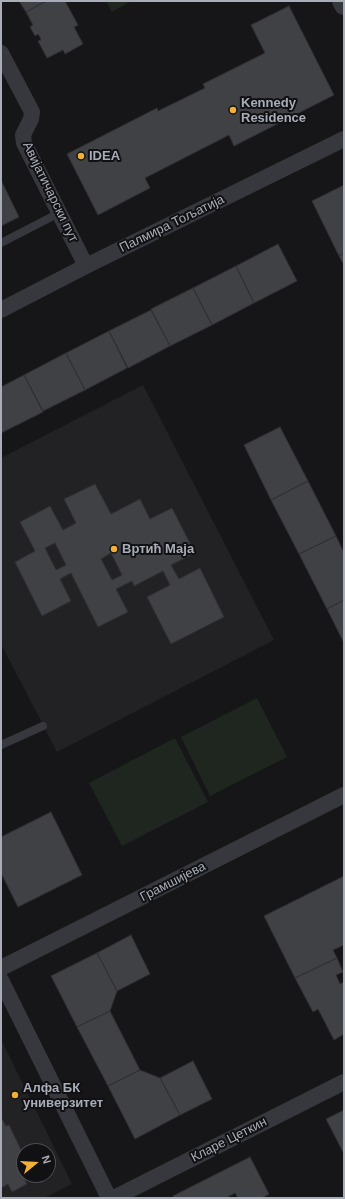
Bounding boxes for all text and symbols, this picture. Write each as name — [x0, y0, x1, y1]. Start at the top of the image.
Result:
place label: Kennedy Residence — [241, 95, 306, 126]
marker: Kennedy Residence — [228, 105, 238, 115]
street label: Авијатичарски пут — [19, 139, 81, 245]
place label: IDEA — [89, 148, 120, 164]
marker: IDEA — [76, 151, 86, 161]
street label: Палмира Тољатија — [117, 192, 227, 256]
place label: Вртић Маја — [122, 541, 194, 557]
marker: Вртић Маја — [109, 544, 119, 554]
street label: Грамшијева — [138, 859, 208, 905]
place label: Алфа БК универзитет — [23, 1080, 103, 1111]
marker: Алфа БК универзитет — [10, 1090, 20, 1100]
street label: Кларе Цеткин — [189, 1114, 269, 1166]
north arrow — [16, 1143, 56, 1183]
text: N — [40, 1154, 53, 1165]

